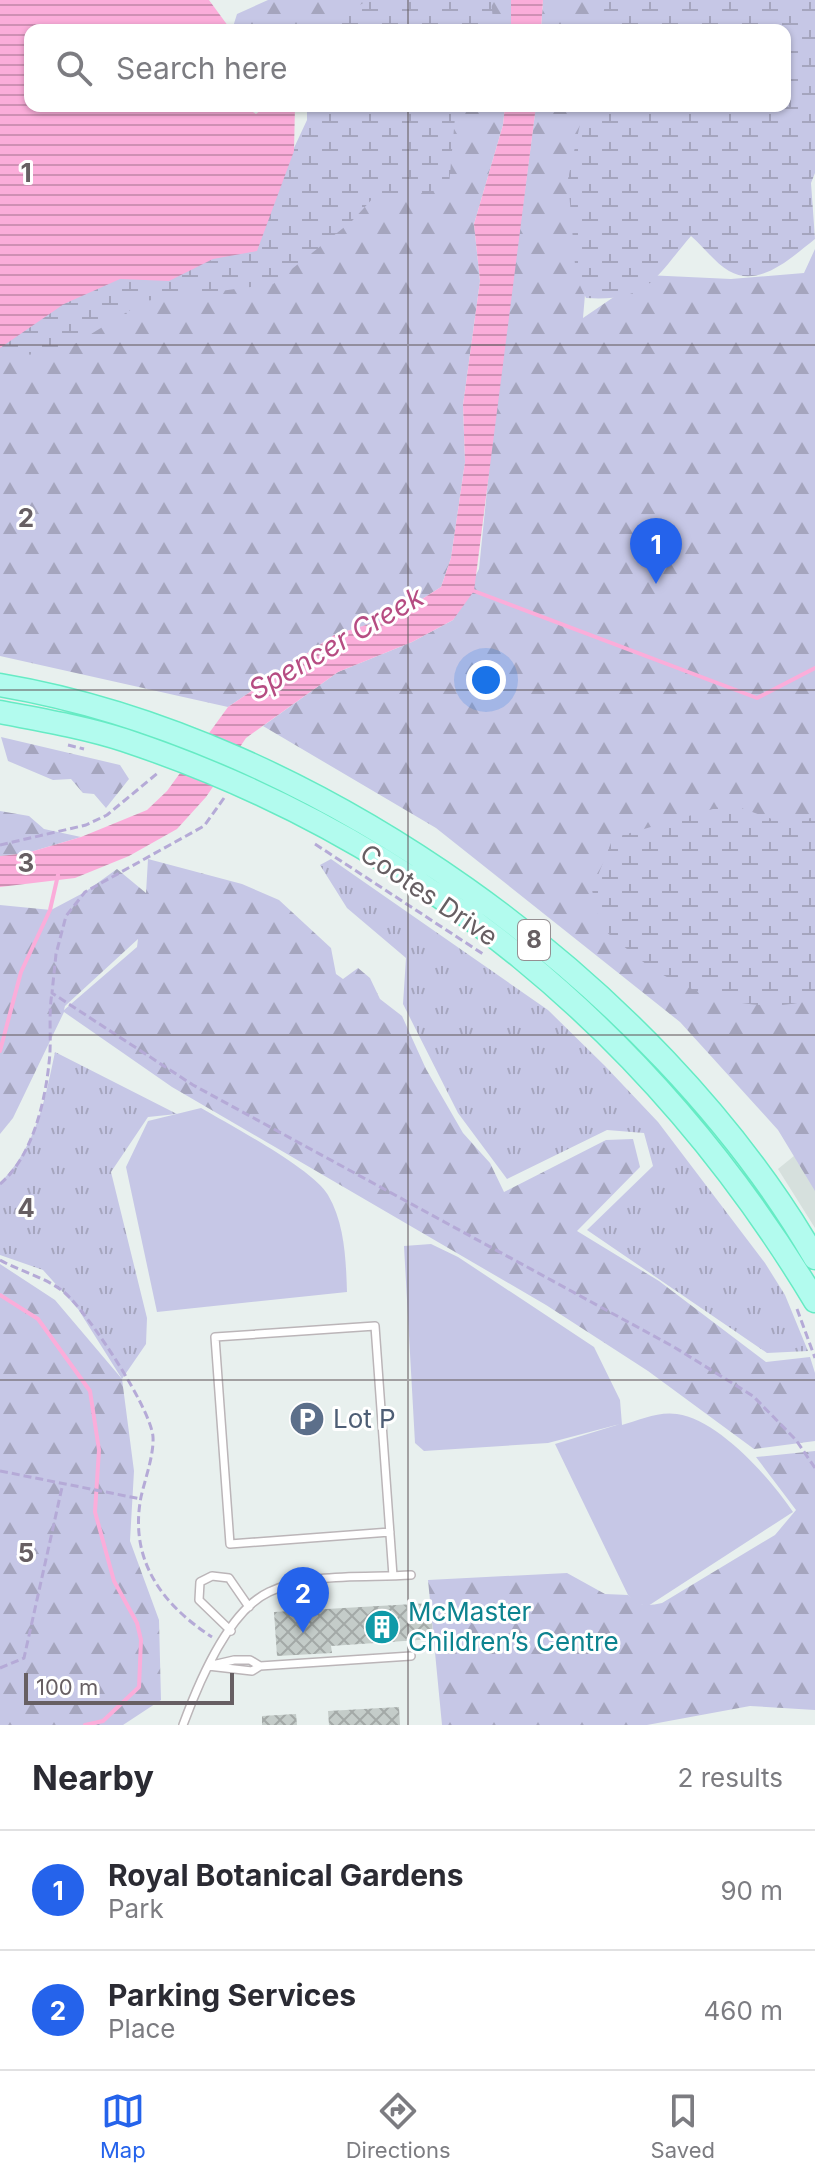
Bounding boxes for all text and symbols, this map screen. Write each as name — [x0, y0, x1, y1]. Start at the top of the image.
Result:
search box — [24, 24, 791, 112]
icon: search — [52, 46, 96, 90]
text: Search here — [116, 50, 288, 86]
text: 1 — [20, 157, 32, 188]
text: 2 — [18, 502, 34, 533]
pin: 1 — [630, 518, 682, 584]
water label: Spencer Creek — [242, 579, 430, 707]
your location — [466, 660, 506, 700]
street label: Cootes Drive — [355, 837, 504, 952]
text: 3 — [18, 847, 34, 878]
road number: 8 — [518, 920, 550, 960]
text: 4 — [17, 1192, 35, 1223]
parking icon: Lot P — [288, 1400, 326, 1438]
place label: Lot P — [333, 1403, 396, 1434]
text: 5 — [18, 1537, 34, 1568]
pin: 2 — [277, 1567, 329, 1633]
place label: McMaster Children’s Centre — [408, 1596, 619, 1657]
building icon: McMaster Children’s Centre — [363, 1608, 401, 1646]
scale bar — [24, 1669, 234, 1705]
text: 100 m — [36, 1674, 98, 1700]
text: Nearby — [32, 1757, 154, 1798]
text: 2 results — [678, 1762, 783, 1793]
text: Royal Botanical Gardens — [108, 1857, 464, 1893]
text: 1 — [52, 1875, 64, 1906]
text: 90 m — [720, 1875, 783, 1906]
text: Park — [108, 1893, 164, 1924]
text: Parking Services — [108, 1977, 356, 2013]
text: 2 — [50, 1995, 66, 2026]
text: 460 m — [704, 1995, 783, 2026]
text: Place — [108, 2013, 176, 2044]
tab: Map — [100, 2089, 146, 2163]
tab: Directions — [346, 2089, 451, 2163]
tab: Saved — [651, 2089, 715, 2163]

